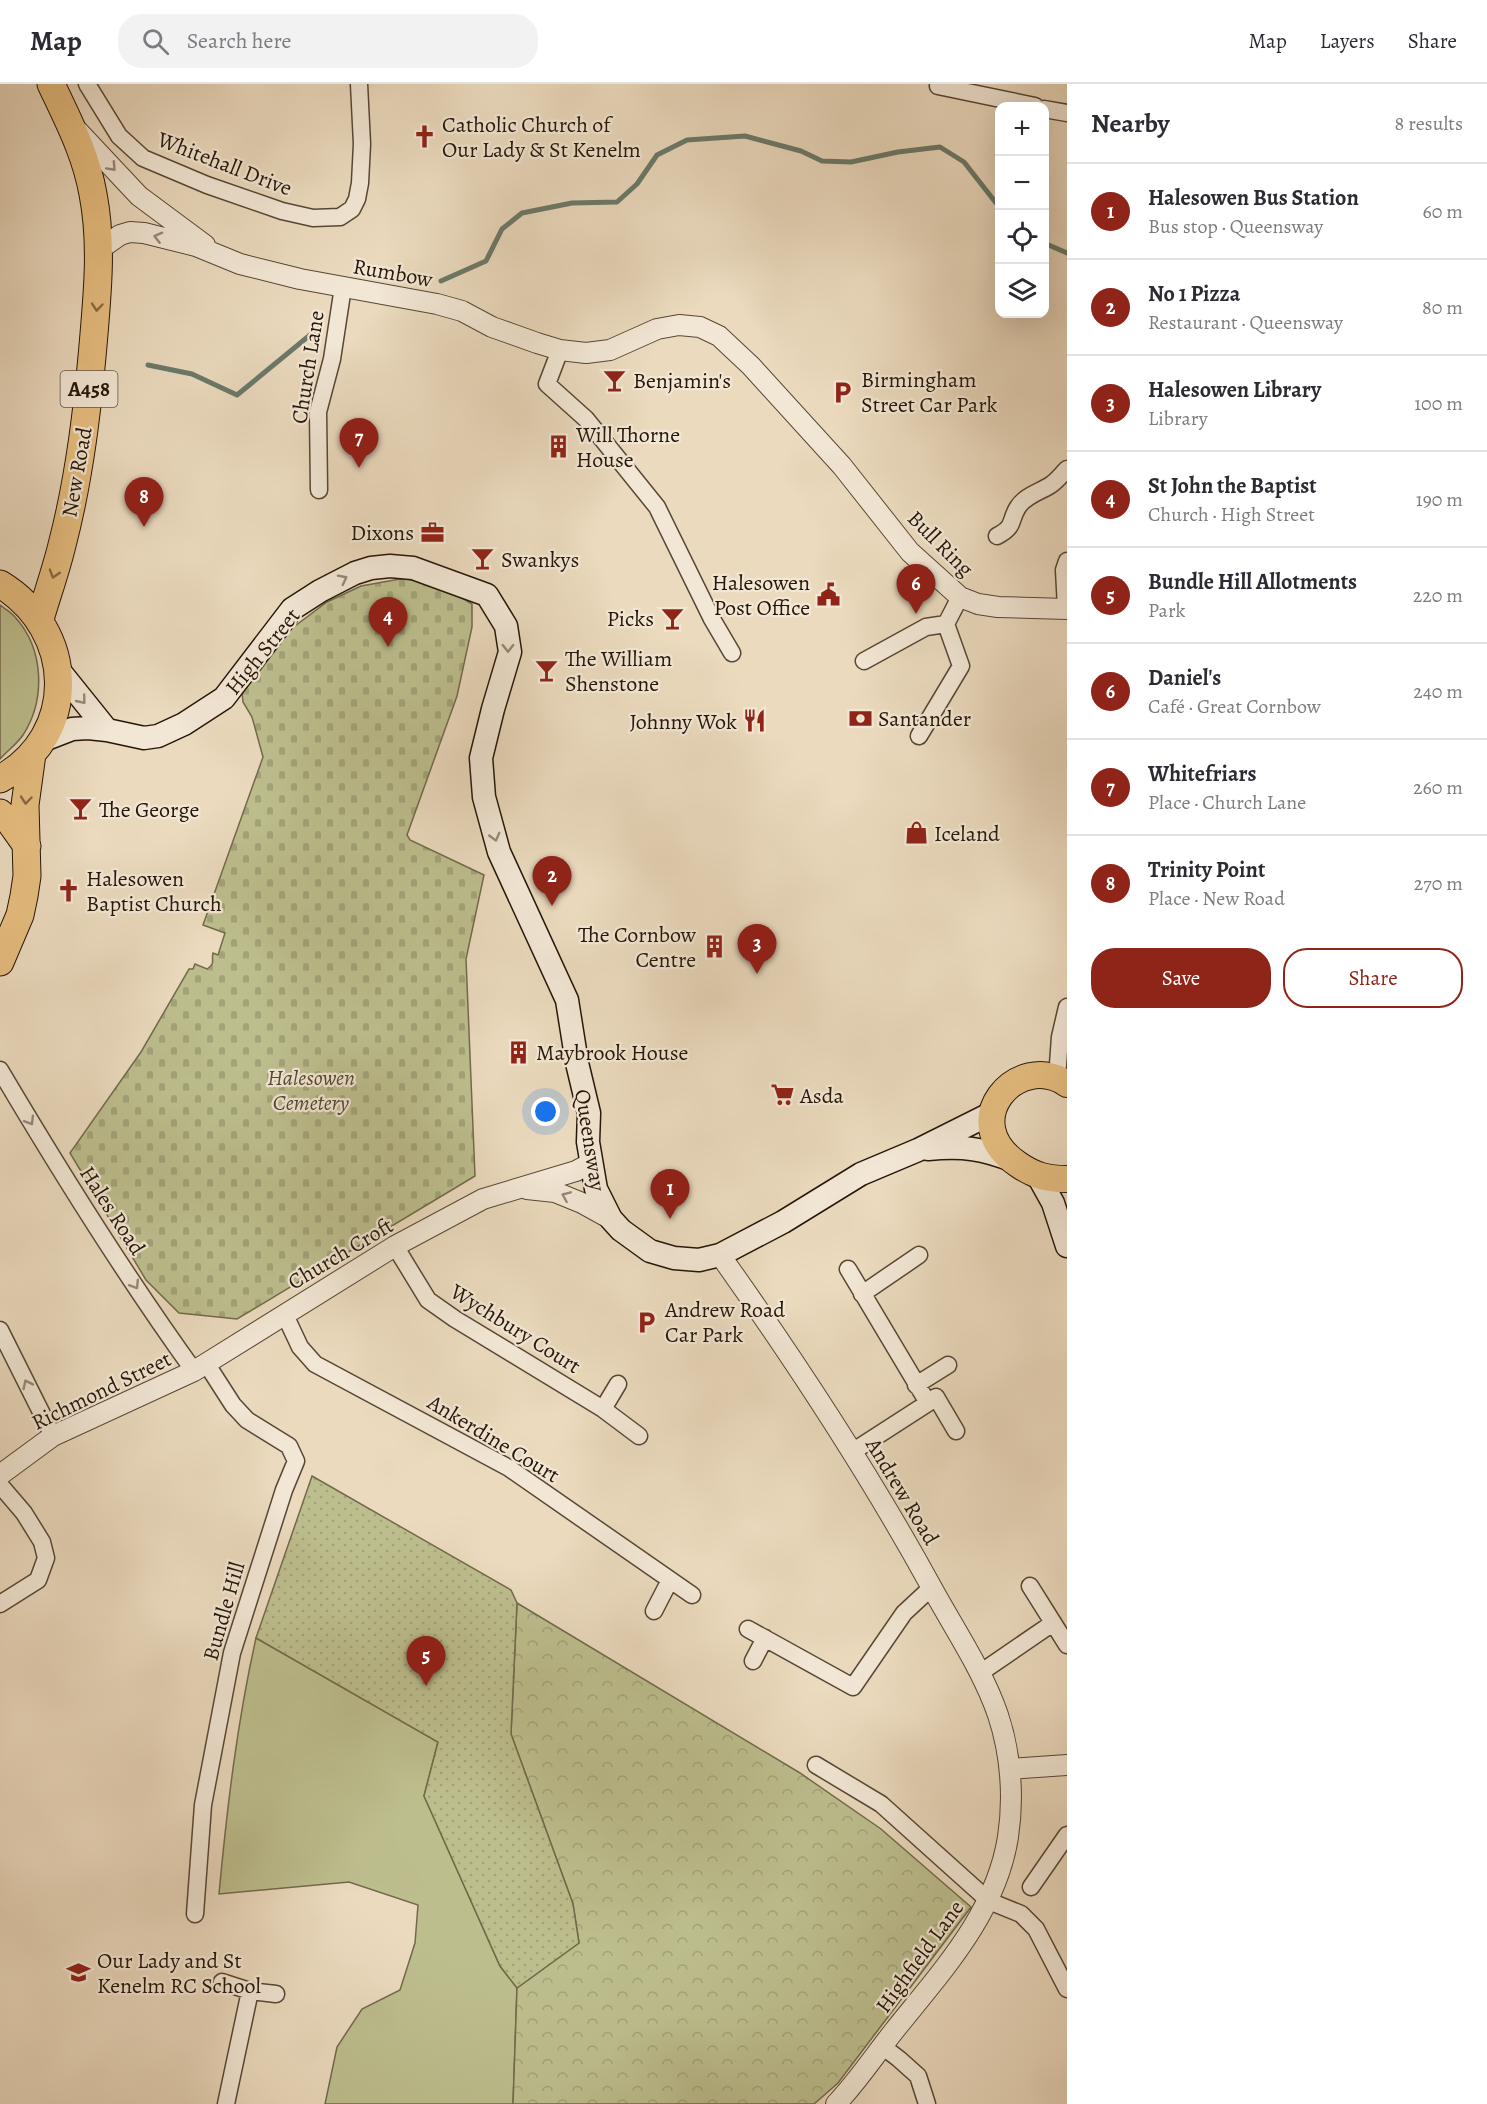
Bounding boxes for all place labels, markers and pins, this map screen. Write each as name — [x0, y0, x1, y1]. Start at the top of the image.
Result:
place label: Catholic Church of Our Lady & St Kenelm — [442, 110, 641, 165]
church icon: Catholic Church of Our Lady & St Kenelm — [411, 124, 437, 150]
place label: Birmingham Street Car Park — [861, 365, 998, 420]
place label: Benjamin's — [633, 366, 731, 396]
bar icon: Benjamin's — [602, 367, 628, 393]
parking icon: Birmingham Street Car Park — [830, 379, 856, 405]
pin: 7 — [340, 418, 378, 468]
place label: Will Thorne House — [575, 420, 680, 475]
building icon: Will Thorne House — [545, 434, 571, 460]
pin: 8 — [124, 478, 164, 527]
place label: Dixons — [350, 518, 414, 548]
office icon: Dixons — [419, 519, 445, 545]
place label: Swankys — [501, 545, 579, 575]
bar icon: Swankys — [470, 546, 496, 572]
pin: 6 — [896, 564, 936, 614]
place label: Halesowen Post Office — [712, 568, 810, 623]
public building icon: Halesowen Post Office — [815, 582, 841, 608]
pin: 4 — [368, 598, 408, 647]
place label: Picks — [607, 604, 654, 634]
bar icon: Picks — [659, 605, 685, 631]
place label: The William Shenstone — [565, 644, 672, 699]
bar icon: The William Shenstone — [534, 658, 560, 684]
place label: Santander — [878, 704, 971, 734]
bank icon: Santander — [847, 705, 873, 731]
place label: Johnny Wok — [629, 707, 737, 737]
restaurant icon: Johnny Wok — [742, 708, 768, 734]
place label: The George — [99, 795, 199, 825]
bar icon: The George — [68, 796, 94, 822]
place label: Iceland — [934, 819, 1000, 849]
shop icon: Iceland — [903, 820, 929, 846]
pin: 2 — [532, 856, 572, 906]
place label: Halesowen Baptist Church — [86, 864, 222, 919]
church icon: Halesowen Baptist Church — [55, 878, 81, 904]
place label: The Cornbow Centre — [578, 920, 696, 975]
pin: 3 — [738, 924, 777, 974]
building icon: The Cornbow Centre — [701, 934, 727, 960]
place label: Maybrook House — [536, 1038, 688, 1068]
building icon: Maybrook House — [505, 1039, 531, 1065]
place label: Asda — [799, 1081, 845, 1111]
supermarket icon: Asda — [769, 1082, 795, 1108]
pin: 1 — [650, 1170, 690, 1219]
place label: Andrew Road Car Park — [664, 1295, 785, 1350]
parking icon: Andrew Road Car Park — [634, 1309, 660, 1335]
pin: 5 — [406, 1636, 446, 1686]
place label: Our Lady and St Kenelm RC School — [97, 1946, 261, 2001]
school or university icon: Our Lady and St Kenelm RC School — [66, 1960, 92, 1986]

